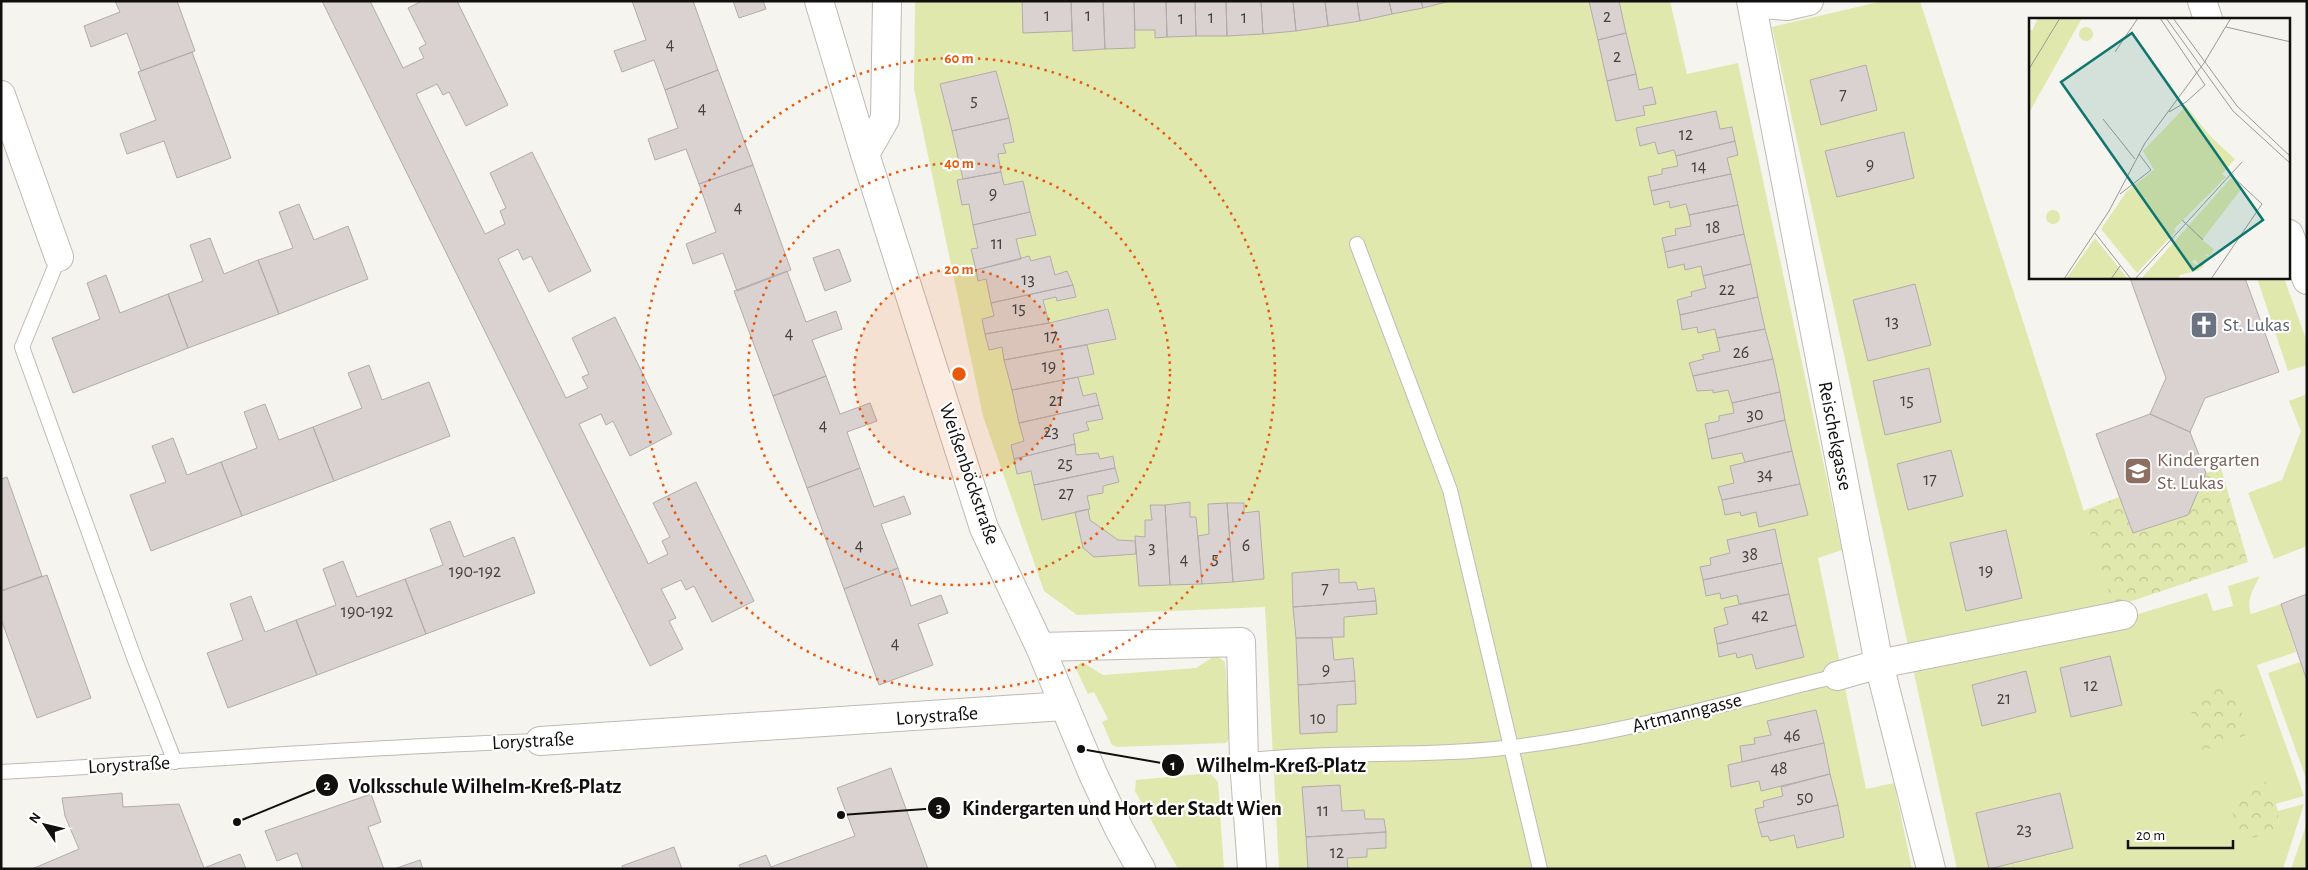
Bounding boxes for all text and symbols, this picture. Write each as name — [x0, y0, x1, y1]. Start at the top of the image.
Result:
house number: 1 — [1044, 7, 1050, 25]
house number: 1 — [1085, 7, 1091, 25]
house number: 2 — [1603, 8, 1611, 26]
house number: 1 — [1208, 9, 1214, 27]
house number: 1 — [1241, 9, 1247, 27]
house number: 1 — [1178, 10, 1184, 28]
inset map — [2029, 18, 2290, 279]
house number: 4 — [666, 36, 675, 54]
house number: 2 — [1613, 48, 1621, 66]
text: 60 m — [944, 51, 974, 66]
house number: 7 — [1839, 86, 1847, 104]
house number: 5 — [970, 92, 978, 110]
house number: 4 — [698, 100, 707, 118]
house number: 12 — [1679, 126, 1693, 144]
text: 40 m — [944, 156, 974, 171]
house number: 9 — [1866, 156, 1874, 174]
house number: 14 — [1692, 158, 1707, 176]
house number: 9 — [989, 185, 997, 203]
house number: 4 — [734, 199, 743, 217]
house number: 18 — [1706, 219, 1720, 237]
house number: 11 — [991, 235, 1003, 253]
text: 20 m — [944, 262, 974, 277]
house number: 13 — [1021, 271, 1035, 289]
house number: 22 — [1719, 281, 1735, 299]
house number: 15 — [1012, 300, 1026, 318]
church icon: St. Lukas — [2189, 310, 2219, 340]
house number: 13 — [1885, 313, 1899, 331]
place label: St. Lukas — [2223, 315, 2290, 335]
house number: 4 — [785, 325, 794, 343]
house number: 17 — [1044, 328, 1058, 346]
house number: 26 — [1733, 344, 1749, 362]
house number: 19 — [1042, 358, 1056, 376]
centre of rings — [950, 365, 968, 383]
street label: Reischekgasse — [1815, 380, 1855, 492]
house number: 21 — [1049, 392, 1063, 410]
house number: 15 — [1900, 392, 1914, 410]
street label: Weißenböckstraße — [935, 401, 1003, 547]
house number: 30 — [1747, 406, 1763, 424]
house number: 4 — [819, 417, 828, 435]
house number: 23 — [1043, 423, 1059, 441]
place label: Kindergarten St. Lukas — [2157, 450, 2260, 493]
house number: 25 — [1057, 455, 1073, 473]
school or university icon: Kindergarten St. Lukas — [2123, 456, 2153, 486]
house number: 34 — [1757, 466, 1773, 484]
house number: 17 — [1923, 471, 1937, 489]
house number: 27 — [1058, 485, 1074, 503]
house number: 4 — [855, 537, 864, 555]
house number: 6 — [1242, 537, 1250, 555]
house number: 3 — [1148, 539, 1156, 557]
house number: 38 — [1742, 546, 1758, 564]
house number: 5 — [1211, 550, 1219, 568]
house number: 4 — [1180, 551, 1189, 569]
house number: 19 — [1979, 562, 1993, 580]
house number: 190-192 — [449, 563, 501, 581]
house number: 7 — [1321, 580, 1329, 598]
house number: 190-192 — [341, 603, 393, 621]
house number: 42 — [1752, 607, 1768, 625]
house number: 4 — [891, 635, 900, 653]
house number: 9 — [1322, 661, 1330, 679]
house number: 12 — [2084, 677, 2098, 695]
street label: Artmanngasse — [1630, 690, 1744, 736]
house number: 21 — [1997, 690, 2011, 708]
street label: Lorystraße — [895, 703, 979, 729]
house number: 10 — [1310, 710, 1326, 728]
house number: 46 — [1783, 727, 1801, 745]
street label: Lorystraße — [491, 729, 575, 753]
callout: Wilhelm-Kreß-Platz — [1161, 747, 1376, 783]
street label: Lorystraße — [87, 753, 171, 777]
text: Wilhelm-Kreß-Platz — [1196, 755, 1366, 776]
text: 1 — [1170, 758, 1176, 773]
house number: 48 — [1770, 760, 1788, 778]
callout: Volksschule Wilhelm-Kreß-Platz — [314, 767, 632, 803]
text: Volksschule Wilhelm-Kreß-Platz — [349, 776, 621, 797]
text: 2 — [323, 778, 331, 793]
house number: 50 — [1796, 789, 1814, 807]
callout: Kindergarten und Hort der Stadt Wien — [927, 790, 1292, 826]
text: Kindergarten und Hort der Stadt Wien — [962, 798, 1282, 819]
north arrow — [20, 800, 70, 850]
text: 3 — [936, 801, 942, 816]
house number: 11 — [1317, 802, 1329, 820]
text: N — [27, 810, 44, 826]
scale bar — [2128, 818, 2233, 850]
house number: 23 — [2016, 821, 2032, 839]
text: 20 m — [2136, 828, 2165, 843]
house number: 12 — [1330, 844, 1344, 862]

